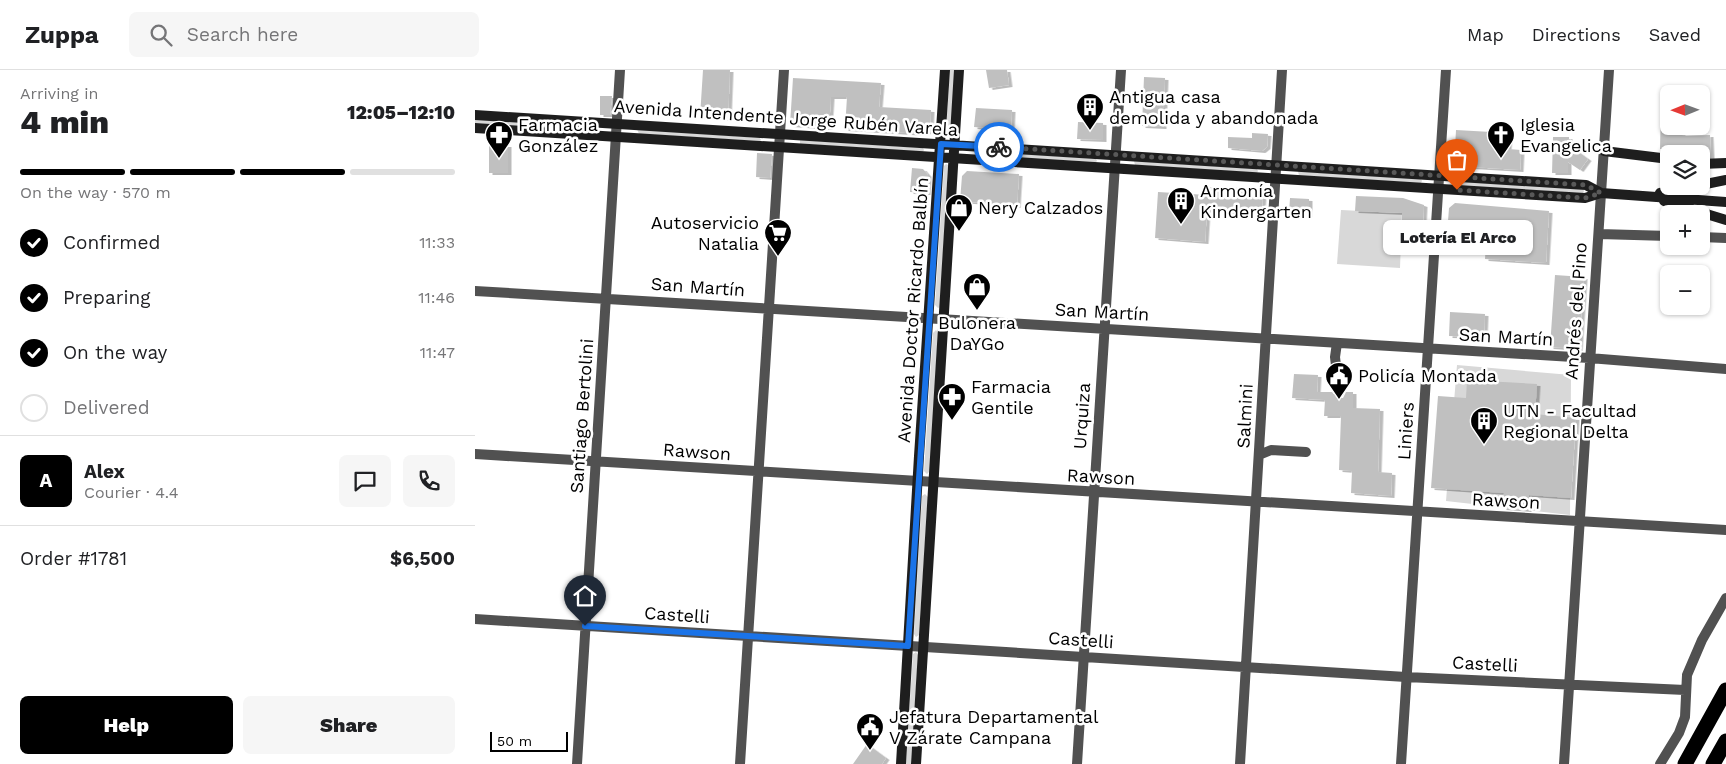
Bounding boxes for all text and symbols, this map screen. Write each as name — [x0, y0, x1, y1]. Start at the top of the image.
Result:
search box — [129, 12, 479, 57]
text: Zuppa — [25, 21, 99, 49]
icon: search — [147, 21, 175, 49]
text: Search here — [187, 23, 298, 46]
text: Map — [1467, 24, 1504, 45]
text: Directions — [1532, 24, 1621, 45]
text: Saved — [1649, 24, 1701, 45]
text: Arriving in — [20, 84, 98, 103]
north arrow — [1660, 85, 1710, 135]
map controls — [1660, 85, 1710, 315]
place label: Antigua casa demolida y abandonada — [1109, 86, 1318, 128]
building icon: Antigua casa demolida y abandonada — [1075, 92, 1105, 131]
street label: Avenida Intendente Jorge Rubén Varela — [613, 95, 959, 140]
text: 12:05–12:10 — [347, 101, 455, 124]
text: 4 min — [20, 103, 109, 141]
place label: Farmacia González — [518, 114, 598, 156]
place label: Iglesia Evangelica — [1520, 114, 1612, 156]
pharmacy icon: Farmacia González — [484, 120, 514, 159]
church icon: Iglesia Evangelica — [1486, 120, 1516, 159]
courier — [974, 122, 1024, 172]
icon: bike — [985, 133, 1013, 161]
pin — [1436, 139, 1478, 190]
button: layers — [1660, 145, 1710, 195]
icon: bag — [1443, 146, 1471, 174]
street label: Avenida Doctor Ricardo Balbín — [893, 176, 932, 444]
place label: Armonía Kindergarten — [1200, 180, 1312, 222]
text: On the way · 570 m — [20, 183, 171, 202]
building icon: Armonía Kindergarten — [1166, 186, 1196, 225]
shop icon: Nery Calzados — [944, 193, 974, 232]
place label: Nery Calzados — [978, 197, 1103, 218]
button: + — [1660, 205, 1710, 255]
place label: Autoservicio Natalia — [651, 212, 759, 254]
supermarket icon: Autoservicio Natalia — [763, 218, 793, 257]
callout: Lotería El Arco — [1382, 220, 1532, 255]
text: Lotería El Arco — [1400, 228, 1516, 247]
icon: check — [20, 229, 48, 257]
text: Confirmed — [63, 231, 160, 254]
text: 11:33 — [419, 233, 455, 252]
street label: Andrés del Pino — [1560, 242, 1591, 380]
button: − — [1660, 265, 1710, 315]
shop icon: Bulonera DaYGo — [962, 272, 992, 311]
street label: San Martín — [650, 273, 746, 300]
icon: check — [20, 284, 48, 312]
text: Preparing — [63, 286, 150, 309]
text: 11:46 — [418, 288, 455, 307]
street label: San Martín — [1054, 299, 1150, 324]
place label: Bulonera DaYGo — [938, 312, 1016, 354]
street label: San Martín — [1458, 324, 1554, 349]
street label: Santiago Bertolini — [566, 338, 597, 494]
icon: check — [20, 339, 48, 367]
text: On the way — [63, 341, 167, 364]
text: 11:47 — [420, 343, 455, 362]
public building icon: Policía Montada — [1324, 361, 1354, 400]
place label: Policía Montada — [1358, 365, 1497, 386]
place label: Farmacia Gentile — [971, 376, 1051, 418]
pharmacy icon: Farmacia Gentile — [937, 382, 967, 421]
street label: Urquiza — [1069, 382, 1094, 450]
street label: Salmini — [1232, 383, 1257, 449]
text: Delivered — [63, 396, 150, 419]
place label: UTN - Facultad Regional Delta — [1503, 400, 1637, 442]
street label: Liniers — [1393, 401, 1418, 461]
building icon: UTN - Facultad Regional Delta — [1469, 406, 1499, 445]
street label: Rawson — [662, 439, 732, 464]
button: chat — [339, 455, 391, 507]
button: phone — [403, 455, 455, 507]
text: Alex — [84, 460, 125, 483]
street label: Rawson — [1066, 464, 1136, 489]
text: A — [40, 469, 52, 492]
text: Courier · 4.4 — [84, 483, 179, 502]
street label: Rawson — [1471, 488, 1541, 513]
text: Order #1781 — [20, 547, 127, 570]
text: $6,500 — [390, 547, 455, 570]
pin — [564, 575, 606, 626]
icon: home — [571, 582, 599, 610]
street label: Castelli — [643, 602, 711, 627]
street label: Castelli — [1047, 627, 1115, 652]
street label: Castelli — [1452, 651, 1518, 676]
button: Help — [20, 696, 233, 754]
button: Share — [243, 696, 455, 754]
place label: Jefatura Departamental V Zárate Campana — [889, 706, 1099, 748]
public building icon: Jefatura Departamental V Zárate Campana — [855, 712, 885, 751]
scale bar — [490, 729, 567, 752]
text: 50 m — [497, 733, 532, 749]

